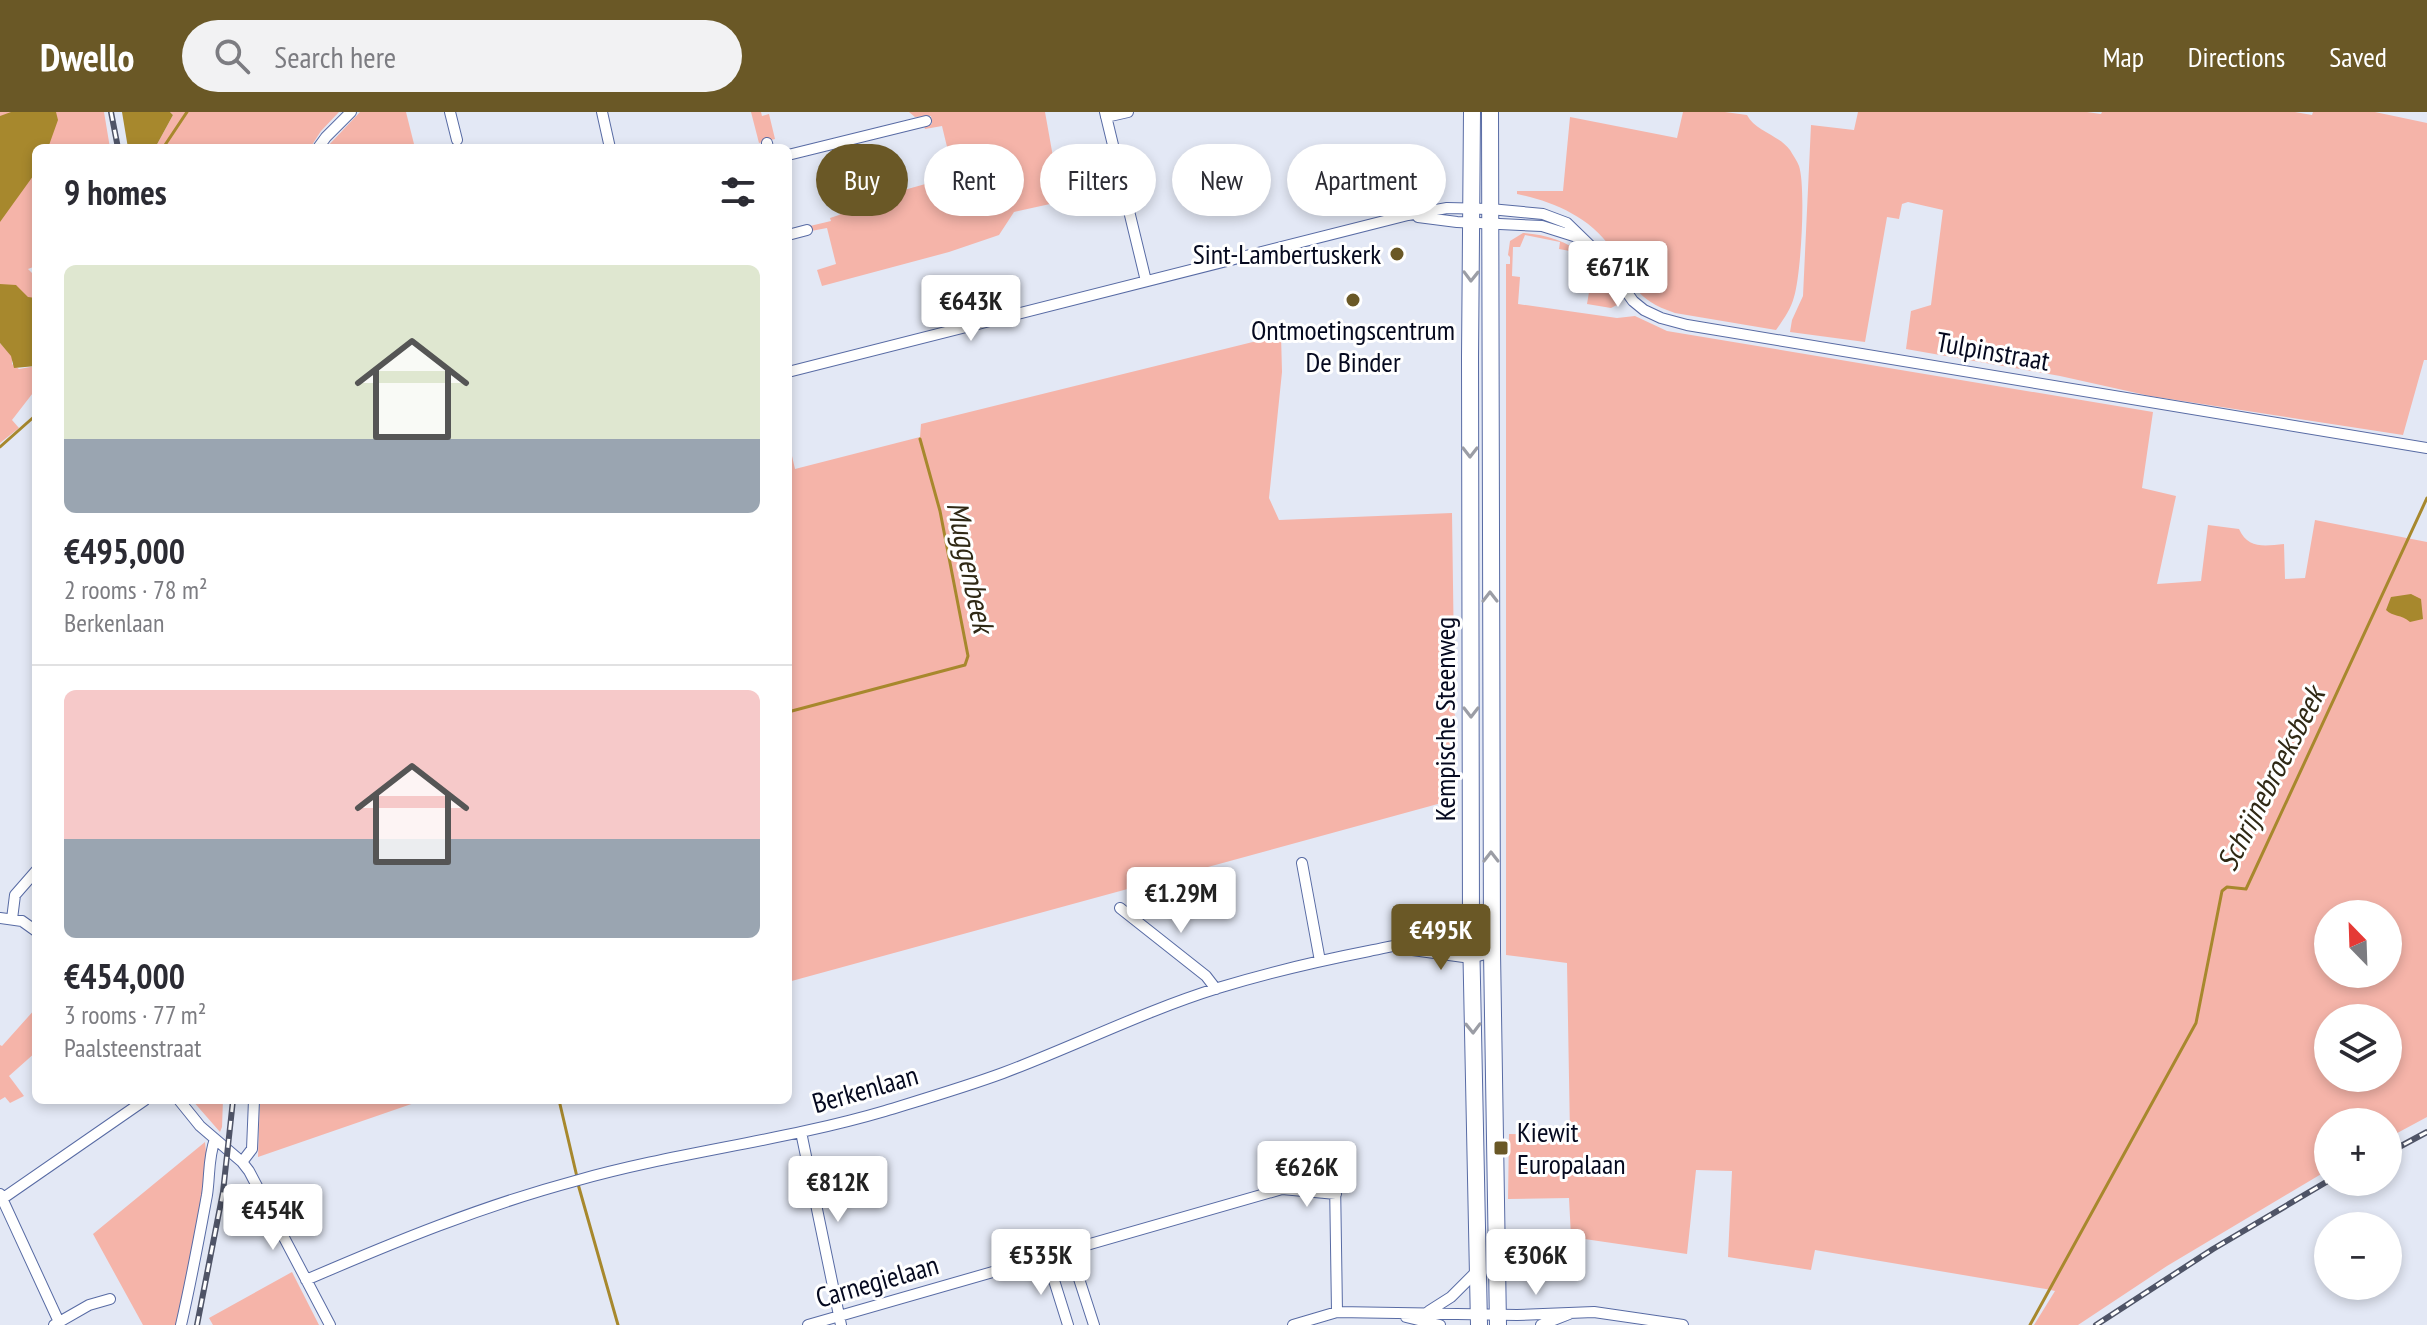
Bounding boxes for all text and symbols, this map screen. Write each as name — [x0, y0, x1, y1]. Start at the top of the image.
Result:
search box — [182, 20, 742, 92]
text: Dwello — [40, 32, 134, 81]
icon: search — [210, 34, 254, 78]
text: Search here — [274, 37, 396, 76]
text: Map — [2103, 38, 2144, 75]
text: Directions — [2188, 38, 2285, 75]
text: Saved — [2329, 38, 2387, 75]
chip: Buy — [816, 144, 908, 216]
chip: Rent — [924, 144, 1024, 216]
chip: Filters — [1040, 144, 1156, 216]
chip: New — [1172, 144, 1271, 216]
chip: Apartment — [1287, 144, 1446, 216]
text: 9 homes — [64, 170, 167, 214]
icon: filters — [716, 170, 760, 214]
place label: Sint-Lambertuskerk — [1193, 235, 1381, 272]
pin: €671K — [1562, 241, 1674, 309]
marker: Sint-Lambertuskerk — [1388, 245, 1406, 263]
text: €671K — [1586, 250, 1650, 283]
one-way arrow — [1462, 270, 1480, 283]
pin: €643K — [915, 275, 1027, 343]
text: €643K — [939, 284, 1003, 317]
marker: Ontmoetingscentrum De Binder — [1344, 291, 1362, 309]
place label: Ontmoetingscentrum De Binder — [1251, 311, 1455, 380]
icon: home — [340, 317, 484, 461]
street label: Tulpinstraat — [1934, 322, 2053, 379]
one-way arrow — [1461, 446, 1479, 459]
water label: Muggenbeek — [939, 498, 1005, 639]
text: €495,000 — [64, 529, 185, 573]
text: 2 rooms · 78 m² — [64, 573, 208, 606]
one-way arrow — [1481, 590, 1499, 603]
text: Berkenlaan — [64, 606, 164, 639]
street label: Kempische Steenweg — [1426, 617, 1463, 821]
water label: Schrijnebroeksbeek — [2207, 677, 2334, 877]
one-way arrow — [1462, 706, 1480, 719]
icon: home — [340, 742, 484, 886]
one-way arrow — [1483, 850, 1500, 863]
pin: €1.29M — [1116, 867, 1246, 935]
text: €1.29M — [1145, 876, 1217, 909]
north arrow — [2314, 900, 2402, 988]
map controls — [2314, 900, 2402, 1300]
pin: €495K — [1385, 904, 1497, 972]
text: €495K — [1409, 913, 1473, 946]
text: €454,000 — [64, 954, 185, 998]
text: 3 rooms · 77 m² — [64, 998, 206, 1031]
button: layers — [2314, 1004, 2402, 1092]
one-way arrow — [1464, 1022, 1482, 1035]
text: Paalsteenstraat — [64, 1031, 201, 1064]
street label: Berkenlaan — [808, 1056, 922, 1121]
button: + — [2314, 1108, 2402, 1196]
place label: Kiewit Europalaan — [1517, 1113, 1626, 1182]
marker: Kiewit Europalaan — [1492, 1139, 1510, 1157]
pin: €626K — [1251, 1141, 1363, 1209]
text: €626K — [1275, 1150, 1339, 1183]
pin: €812K — [782, 1156, 894, 1224]
text: €812K — [806, 1165, 870, 1198]
pin: €454K — [217, 1184, 329, 1252]
text: €454K — [241, 1193, 305, 1226]
button: − — [2314, 1212, 2402, 1300]
pin: €535K — [985, 1229, 1097, 1297]
pin: €306K — [1480, 1229, 1592, 1297]
text: €535K — [1009, 1238, 1073, 1271]
text: €306K — [1504, 1238, 1568, 1271]
street label: Carnegielaan — [811, 1245, 942, 1316]

